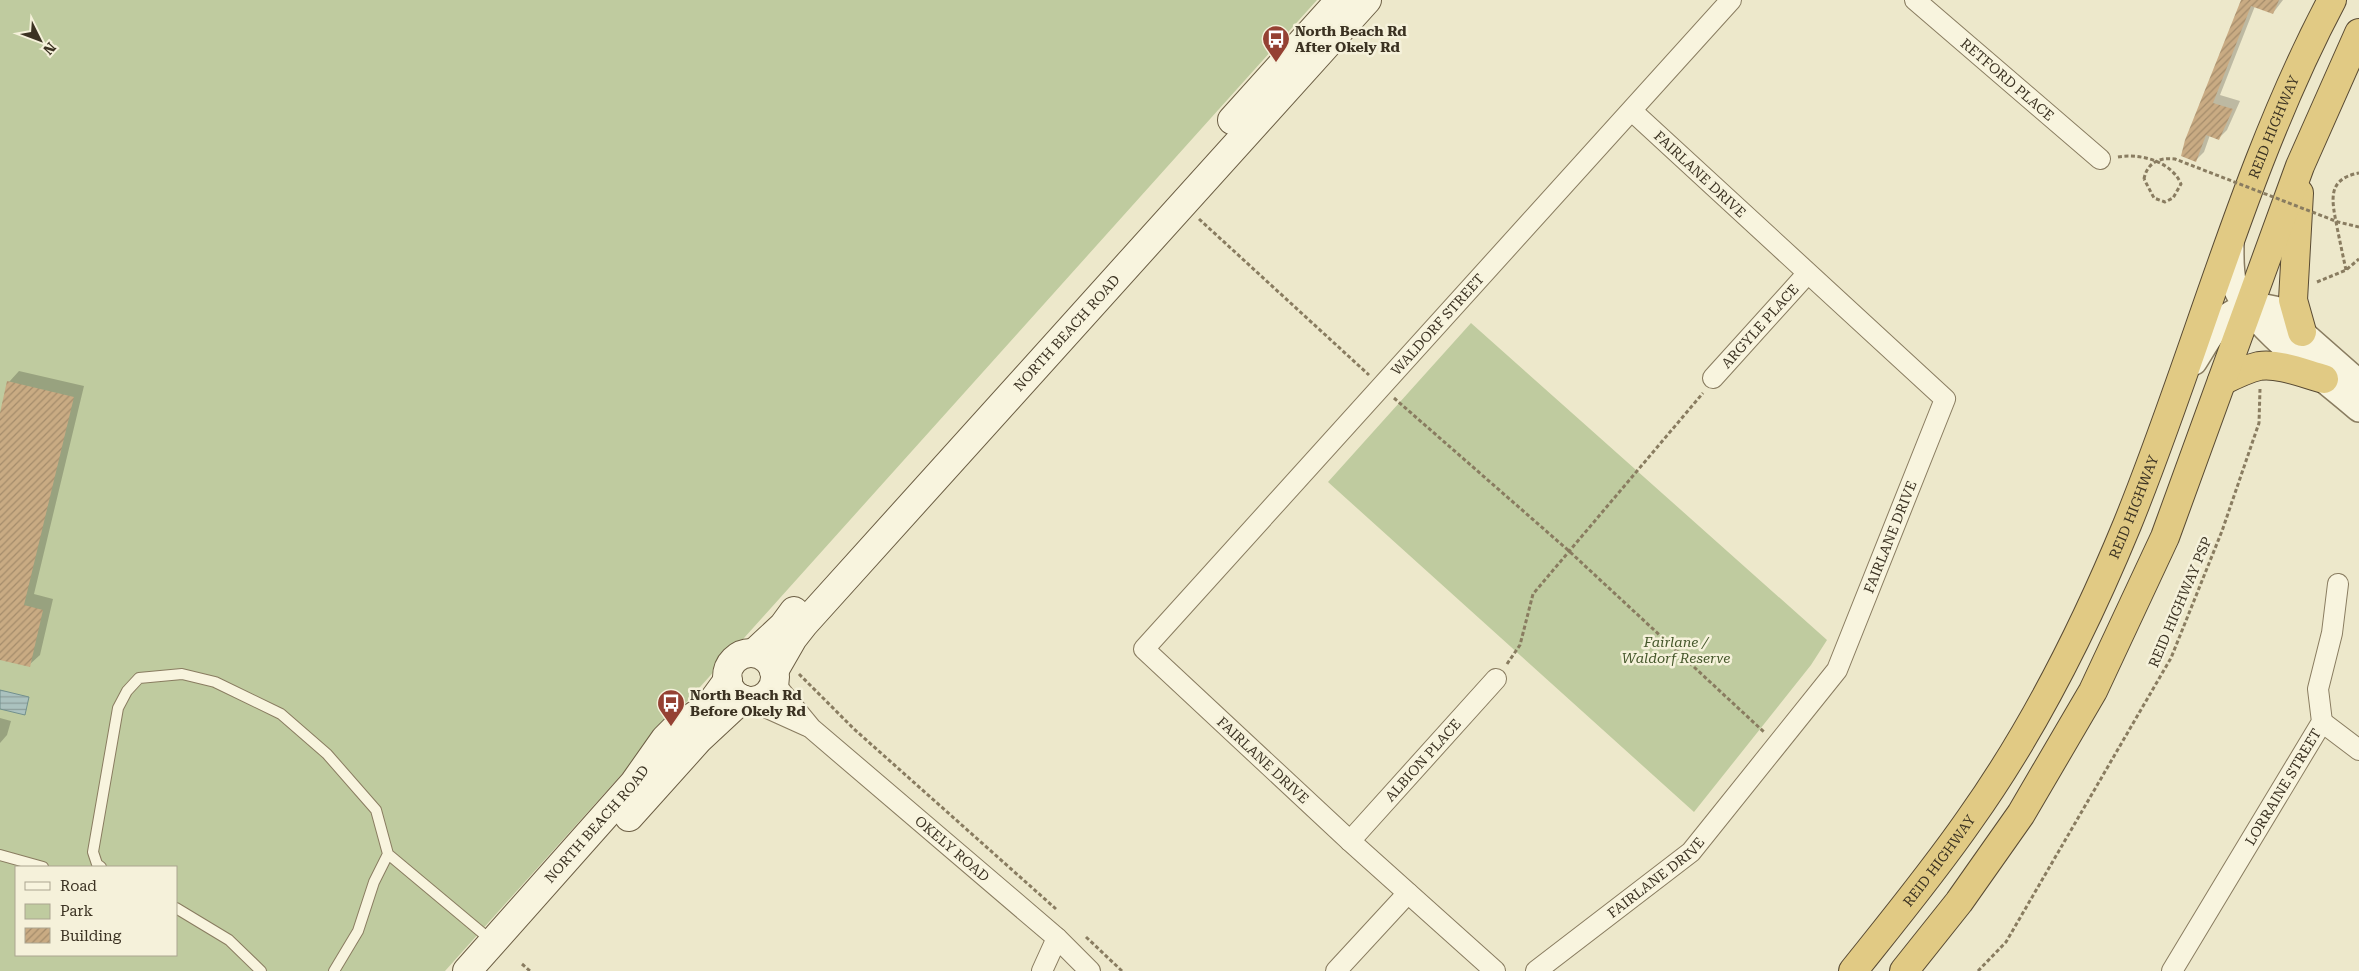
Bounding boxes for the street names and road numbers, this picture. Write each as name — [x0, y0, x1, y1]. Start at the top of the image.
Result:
street label: RETFORD PLACE — [1958, 35, 2057, 124]
street label: REID HIGHWAY — [2245, 73, 2302, 181]
street label: FAIRLANE DRIVE — [1651, 127, 1749, 221]
street label: NORTH BEACH ROAD — [1010, 271, 1123, 394]
street label: WALDORF STREET — [1388, 271, 1487, 378]
street label: ARGYLE PLACE — [1718, 281, 1802, 371]
street label: REID HIGHWAY — [2106, 453, 2162, 561]
street label: FAIRLANE DRIVE — [1860, 478, 1920, 595]
street label: REID HIGHWAY PSP — [2145, 534, 2215, 670]
street label: FAIRLANE DRIVE — [1214, 713, 1312, 807]
street label: ALBION PLACE — [1382, 716, 1464, 804]
street label: LORRAINE STREET — [2242, 726, 2324, 848]
street label: NORTH BEACH ROAD — [541, 762, 652, 886]
street label: REID HIGHWAY — [1900, 811, 1979, 910]
street label: OKELY ROAD — [912, 812, 993, 885]
street label: FAIRLANE DRIVE — [1604, 834, 1707, 921]

